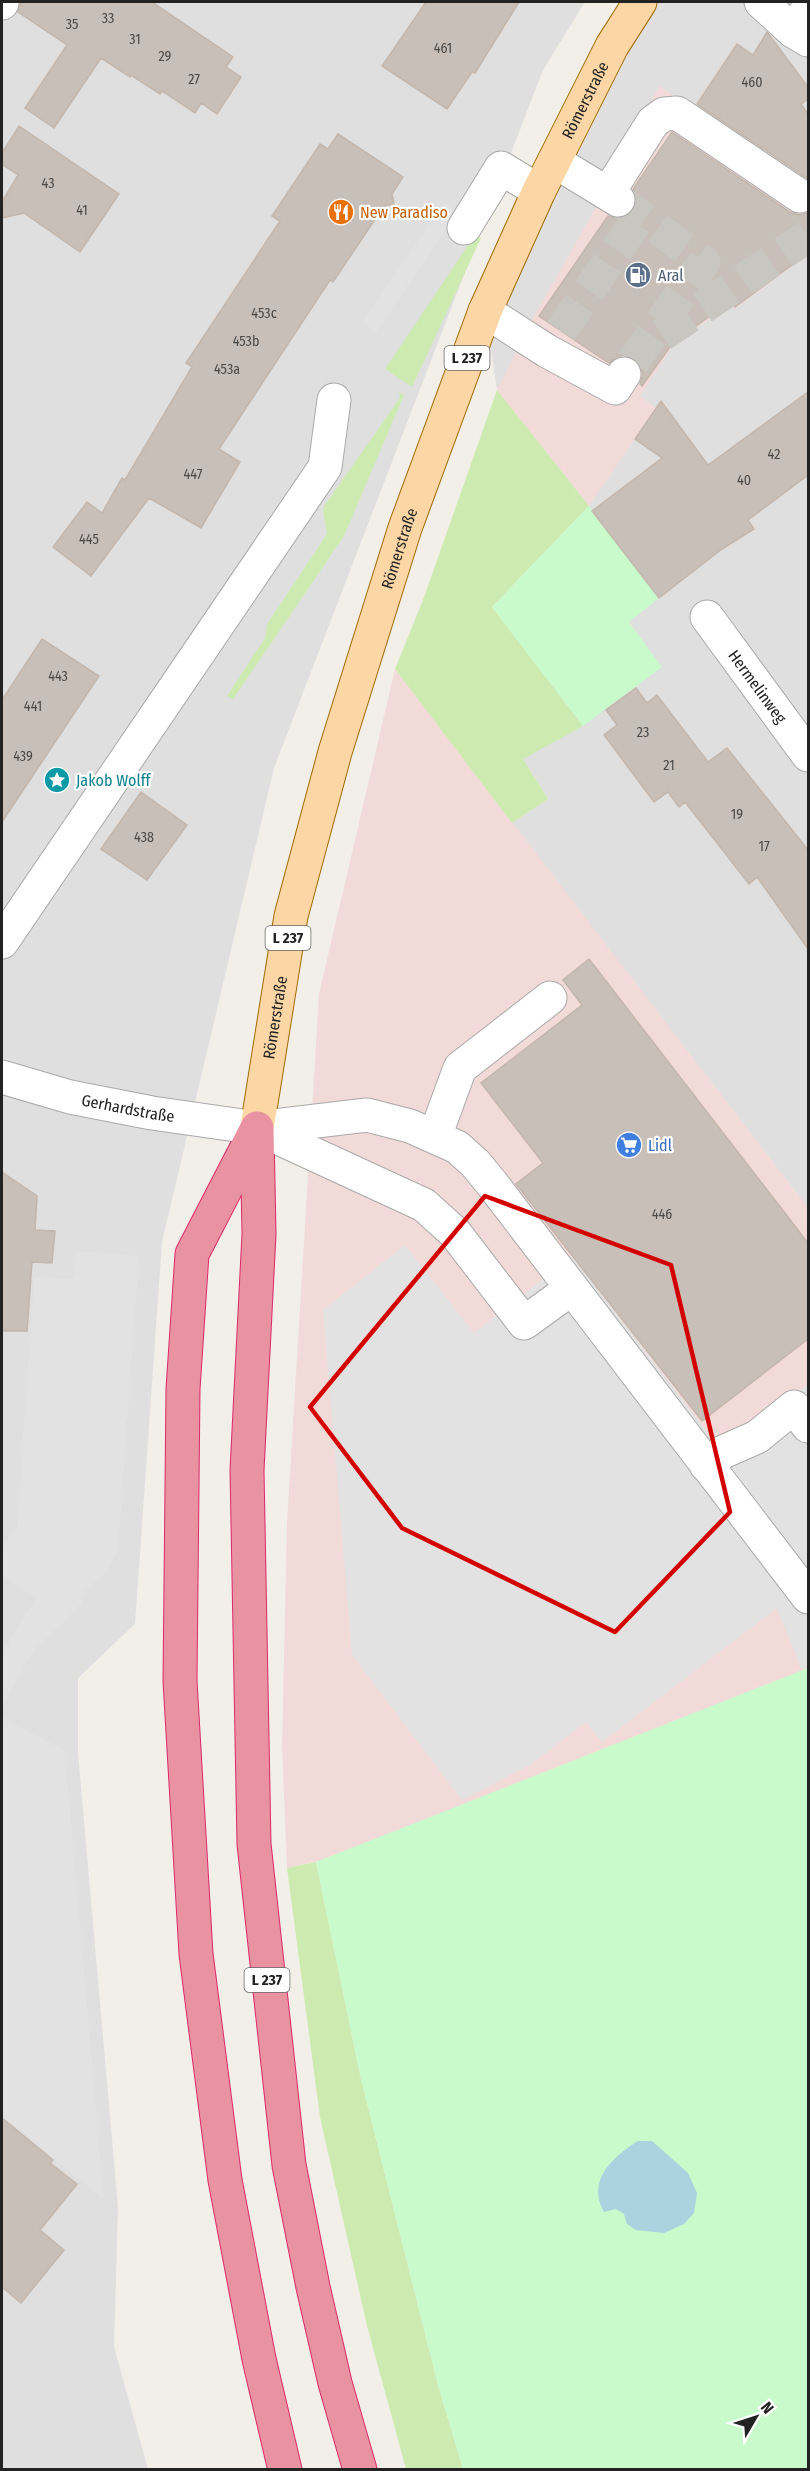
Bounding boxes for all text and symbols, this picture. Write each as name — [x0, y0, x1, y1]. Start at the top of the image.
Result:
house number: 33 — [102, 10, 114, 27]
house number: 35 — [66, 16, 78, 33]
house number: 31 — [129, 31, 141, 48]
house number: 461 — [434, 40, 452, 57]
house number: 29 — [159, 48, 172, 65]
street label: Römerstraße — [558, 58, 613, 142]
house number: 27 — [188, 71, 200, 88]
house number: 460 — [741, 74, 763, 91]
house number: 43 — [42, 175, 54, 192]
restaurant icon: New Paradiso — [326, 197, 356, 227]
house number: 41 — [76, 202, 88, 219]
place label: New Paradiso — [360, 203, 448, 222]
fuel station icon: Aral — [623, 260, 653, 290]
place label: Aral — [658, 266, 683, 285]
house number: 453c — [251, 305, 277, 322]
house number: 453b — [233, 333, 259, 350]
road number: L 237 — [444, 346, 490, 370]
house number: 453a — [214, 361, 240, 378]
house number: 42 — [768, 446, 780, 463]
house number: 447 — [184, 466, 203, 483]
house number: 40 — [737, 472, 751, 489]
street label: Römerstraße — [378, 505, 422, 591]
house number: 445 — [79, 531, 99, 548]
street label: Hermelinweg — [724, 646, 791, 727]
house number: 443 — [48, 668, 68, 685]
house number: 441 — [24, 698, 42, 715]
house number: 23 — [637, 724, 649, 741]
house number: 439 — [13, 748, 33, 765]
house number: 21 — [663, 757, 675, 774]
place icon: Jakob Wolff — [42, 765, 72, 795]
place label: Jakob Wolff — [76, 771, 152, 790]
house number: 19 — [731, 806, 743, 823]
house number: 438 — [134, 829, 154, 846]
house number: 17 — [758, 838, 770, 855]
road number: L 237 — [266, 926, 310, 950]
street label: Römerstraße — [259, 974, 291, 1060]
street label: Gerhardstraße — [80, 1090, 176, 1126]
supermarket icon: Lidl — [614, 1130, 644, 1160]
place label: Lidl — [648, 1136, 672, 1155]
house number: 446 — [652, 1206, 672, 1223]
road number: L 237 — [244, 1968, 290, 1992]
north arrow — [726, 2387, 786, 2447]
text: N — [757, 2398, 778, 2418]

